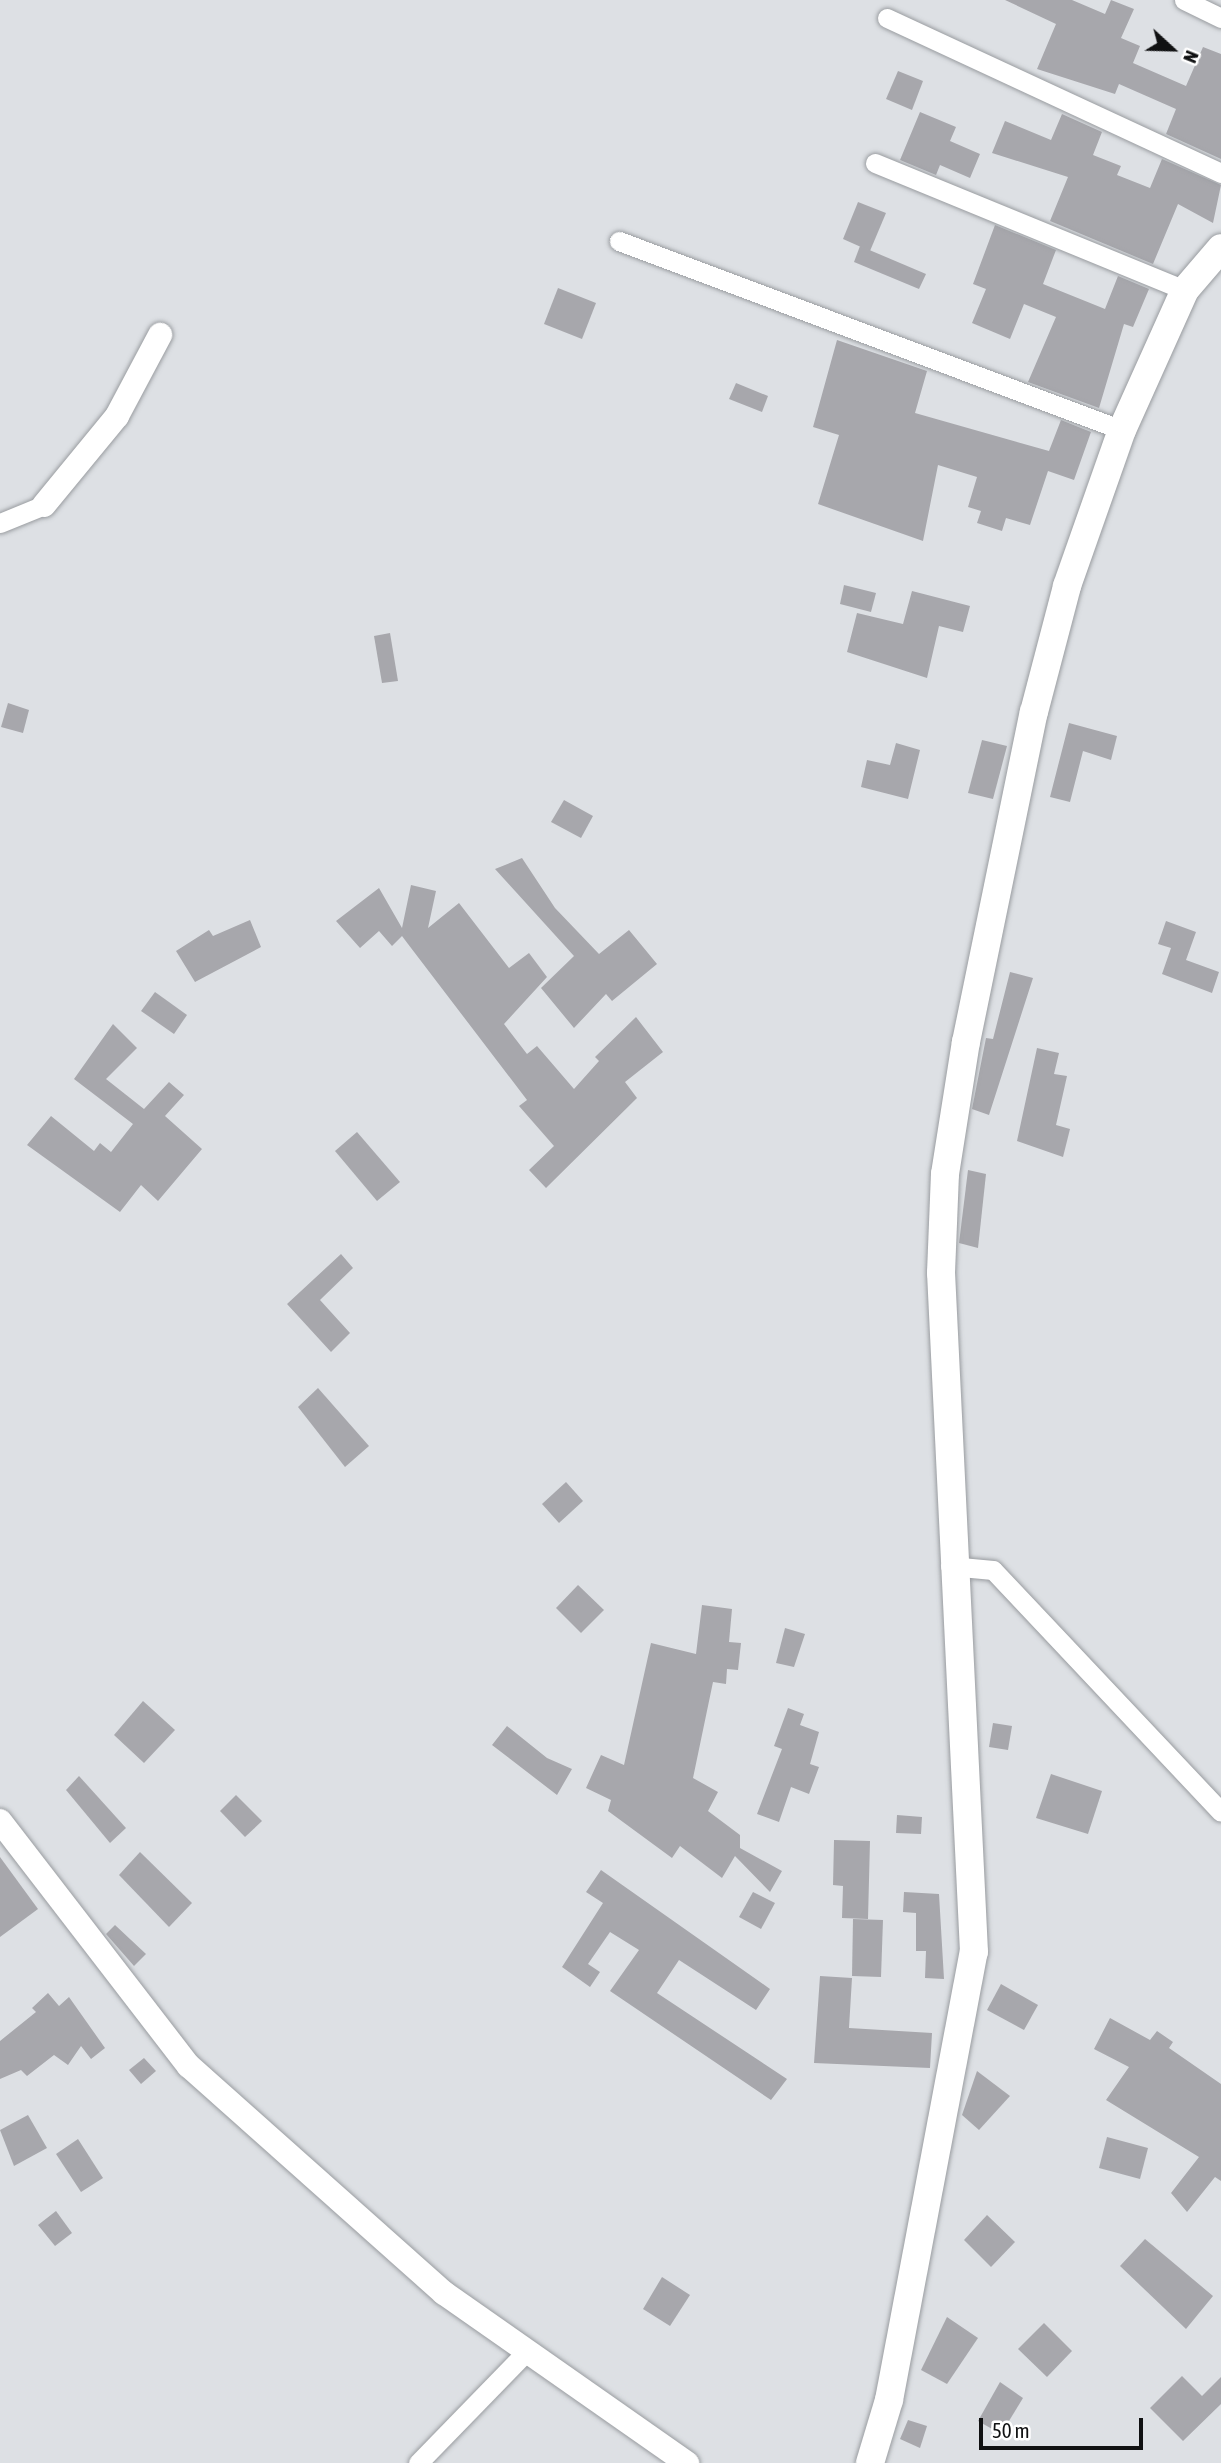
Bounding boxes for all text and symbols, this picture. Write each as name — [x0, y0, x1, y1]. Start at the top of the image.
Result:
north arrow — [1137, 14, 1207, 84]
text: N — [1179, 48, 1204, 66]
scale bar — [983, 2404, 1148, 2448]
text: 50 m — [992, 2418, 1030, 2442]

